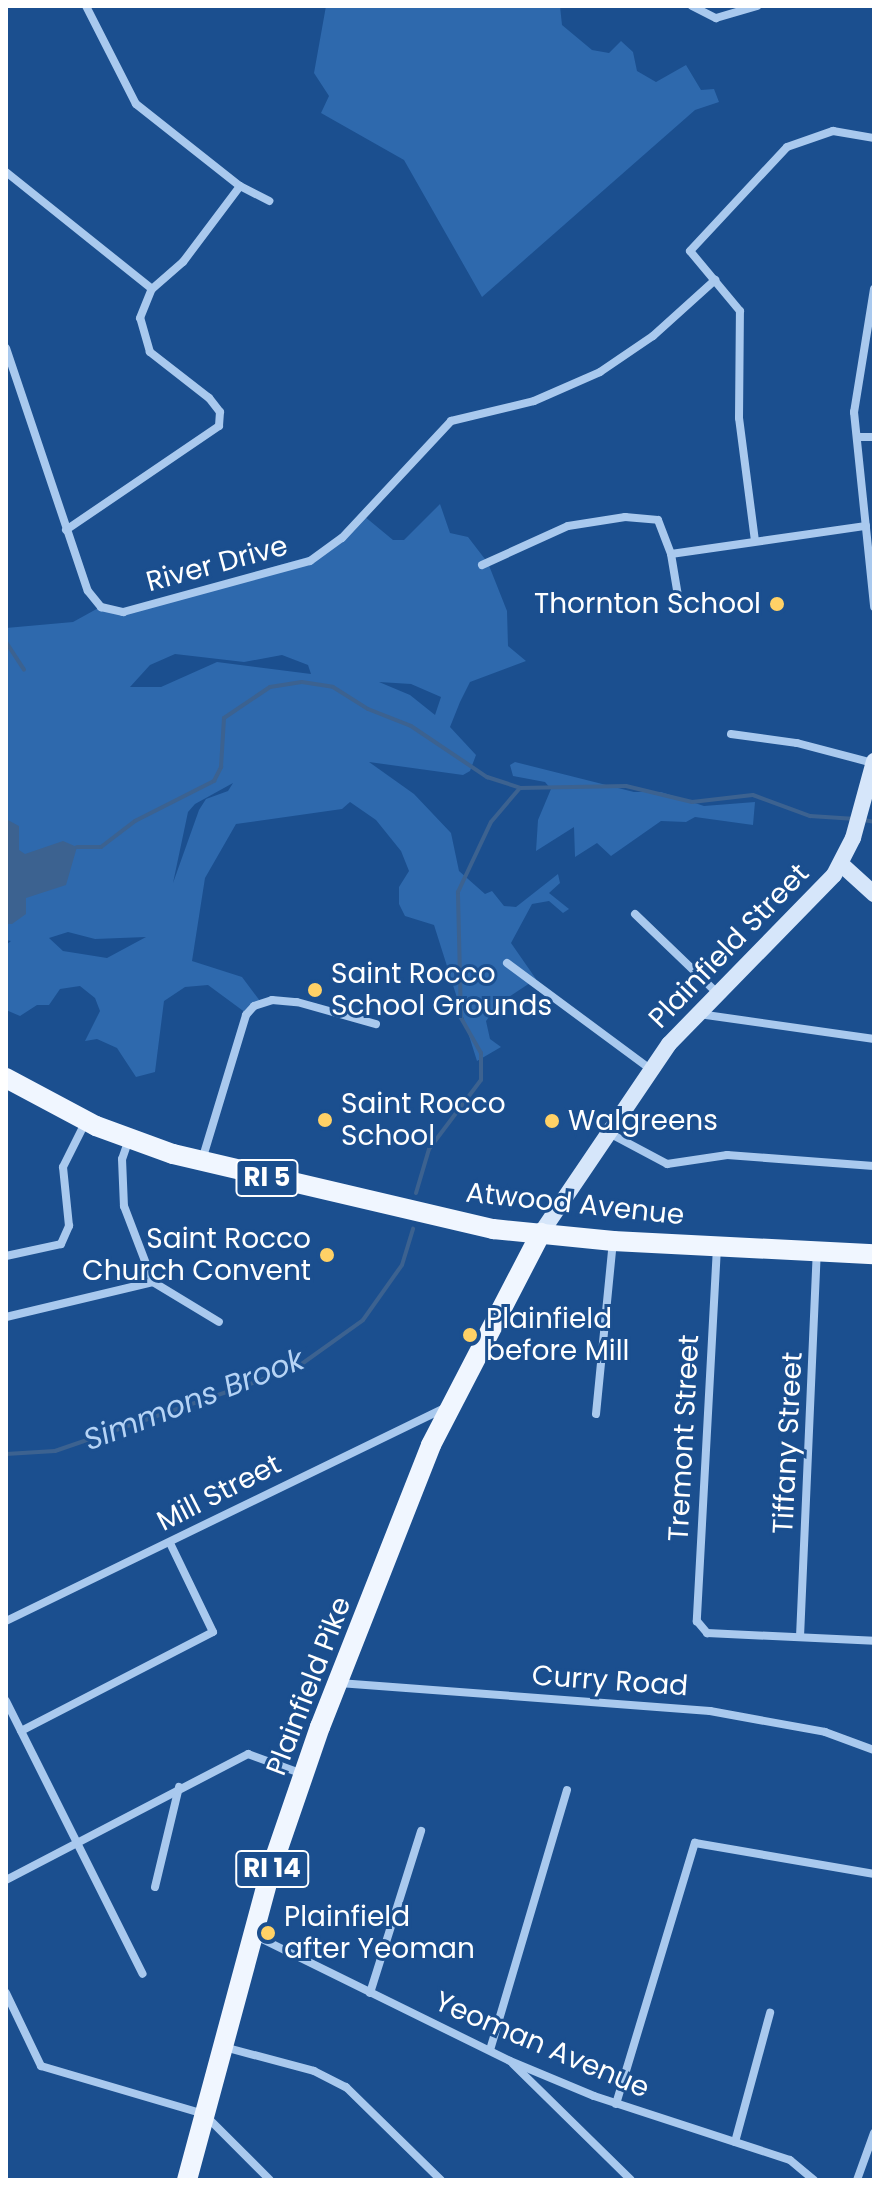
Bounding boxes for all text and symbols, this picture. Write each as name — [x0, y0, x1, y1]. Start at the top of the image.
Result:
street label: River Drive — [143, 529, 291, 599]
place label: Thornton School — [534, 587, 761, 621]
marker: Thornton School — [768, 595, 786, 613]
street label: Plainfield Street — [642, 857, 816, 1035]
place label: Saint Rocco School Grounds — [331, 957, 552, 1023]
marker: Saint Rocco School Grounds — [306, 981, 324, 999]
place label: Saint Rocco School — [341, 1087, 506, 1153]
place label: Walgreens — [568, 1104, 718, 1138]
marker: Saint Rocco School — [316, 1111, 334, 1129]
marker: Walgreens — [543, 1112, 561, 1130]
road number: RI 5 — [235, 1156, 299, 1200]
street label: Atwood Avenue — [464, 1176, 686, 1232]
place label: Saint Rocco Church Convent — [82, 1222, 311, 1288]
marker: Saint Rocco Church Convent — [318, 1246, 336, 1264]
place label: Plainfield before Mill — [486, 1302, 629, 1368]
marker: Plainfield before Mill — [461, 1326, 479, 1344]
street label: Tremont Street — [662, 1334, 706, 1542]
water label: Simmons Brook — [79, 1341, 309, 1459]
street label: Tiffany Street — [766, 1351, 810, 1535]
street label: Mill Street — [152, 1448, 286, 1538]
street label: Plainfield Pike — [260, 1592, 358, 1780]
street label: Curry Road — [531, 1659, 689, 1703]
road number: RI 14 — [234, 1847, 310, 1891]
place label: Plainfield after Yeoman — [284, 1900, 475, 1966]
marker: Plainfield after Yeoman — [259, 1924, 277, 1942]
street label: Yeoman Avenue — [430, 1985, 654, 2105]

